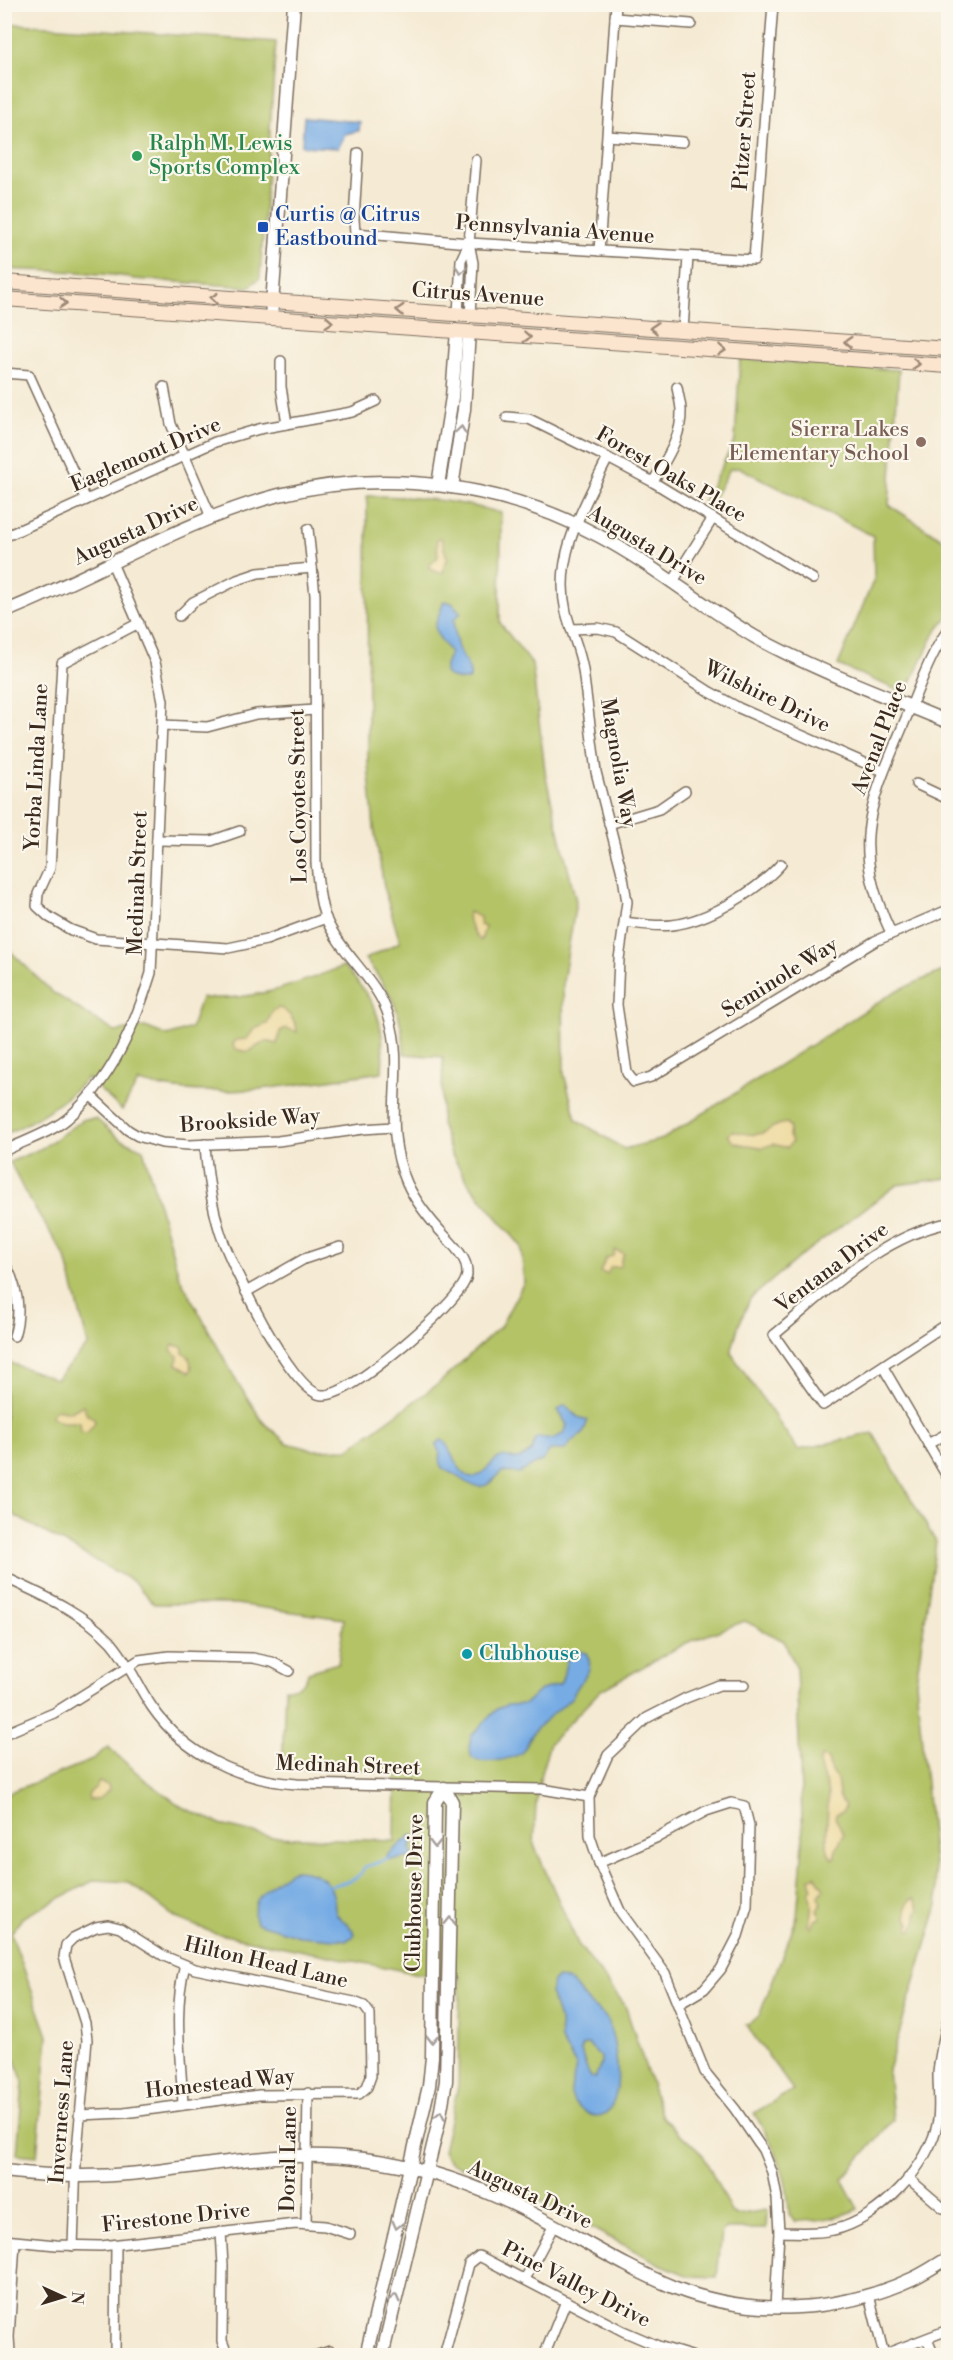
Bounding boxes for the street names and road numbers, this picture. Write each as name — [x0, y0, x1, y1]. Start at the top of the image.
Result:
street label: Pitzer Street — [728, 70, 762, 192]
street label: Pennsylvania Avenue — [455, 210, 655, 250]
street label: Citrus Avenue — [411, 277, 545, 313]
street label: Eaglemont Drive — [67, 412, 225, 498]
street label: Forest Oaks Place — [591, 421, 751, 529]
street label: Augusta Drive — [69, 491, 202, 572]
street label: Augusta Drive — [582, 500, 711, 592]
street label: Wilshire Drive — [699, 655, 834, 739]
street label: Avenal Place — [846, 677, 914, 800]
street label: Yorba Linda Lane — [20, 683, 54, 852]
street label: Magnolia Way — [594, 696, 642, 830]
street label: Los Coyotes Street — [284, 708, 314, 884]
street label: Medinah Street — [122, 810, 154, 956]
street label: Seminole Way — [717, 932, 843, 1024]
street label: Brookside Way — [178, 1103, 322, 1139]
street label: Ventana Drive — [769, 1217, 894, 1320]
street label: Medinah Street — [275, 1750, 421, 1782]
street label: Clubhouse Drive — [401, 1814, 429, 1972]
street label: Hilton Head Lane — [181, 1931, 351, 1995]
street label: Inverness Lane — [44, 2039, 80, 2185]
street label: Homestead Way — [144, 2063, 297, 2105]
street label: Doral Lane — [275, 2106, 303, 2212]
street label: Augusta Drive — [463, 2154, 596, 2235]
street label: Firestone Drive — [100, 2197, 252, 2239]
street label: Pine Valley Drive — [497, 2236, 655, 2334]

